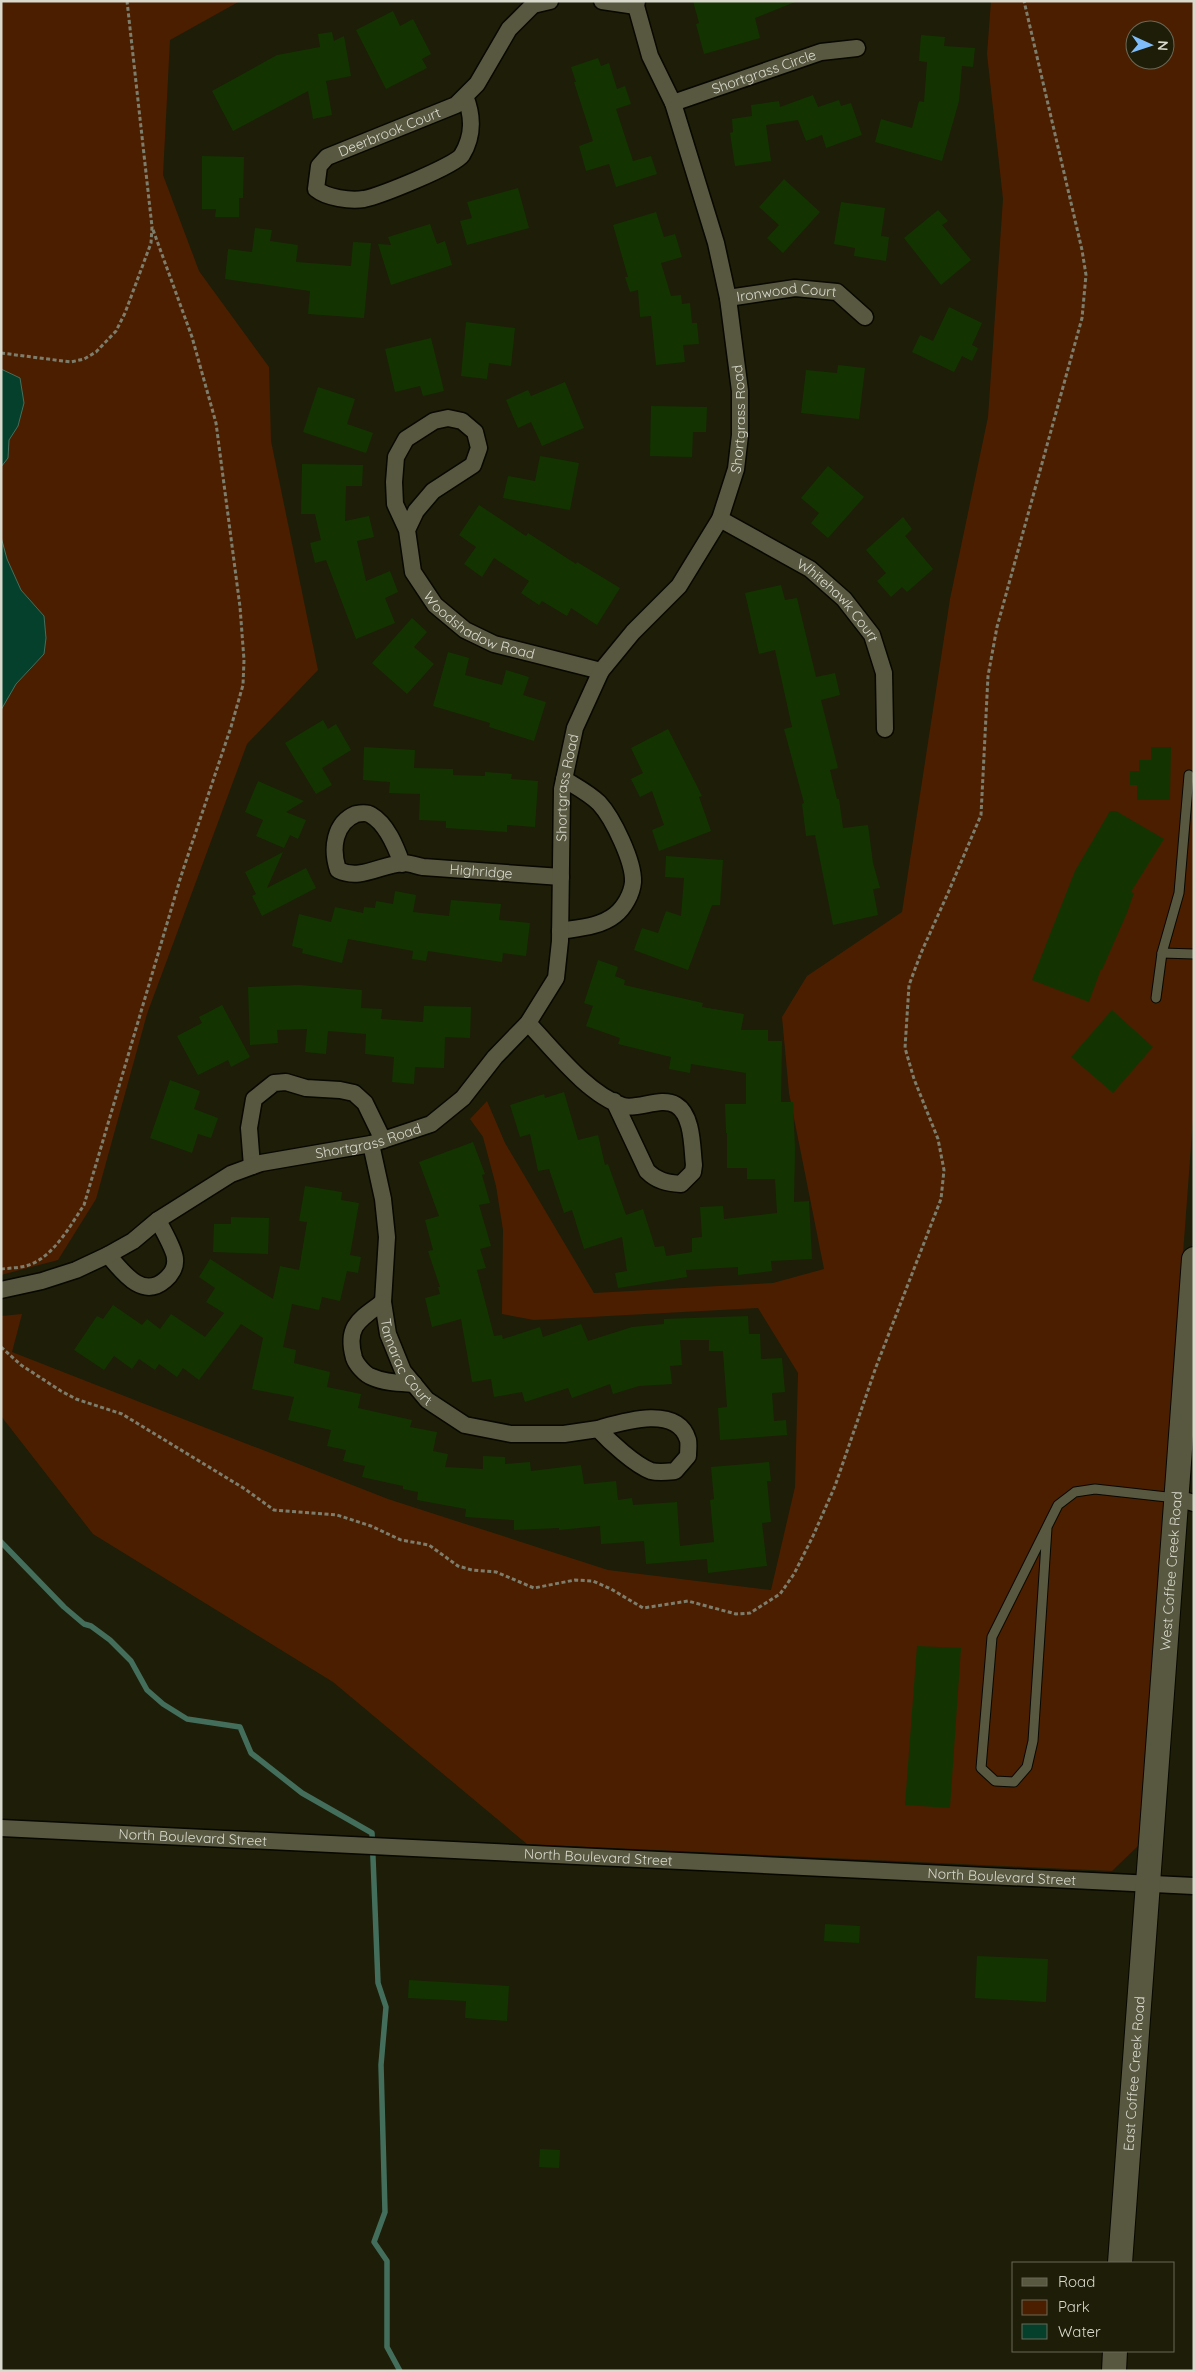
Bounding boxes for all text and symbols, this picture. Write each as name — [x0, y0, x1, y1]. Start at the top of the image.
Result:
north arrow — [1125, 20, 1175, 70]
text: N — [1154, 40, 1172, 51]
street label: Shortgrass Circle — [709, 45, 818, 98]
street label: Deerbrook Court — [335, 103, 443, 161]
street label: Ironwood Court — [735, 279, 838, 306]
street label: Shortgrass Road — [726, 364, 749, 476]
street label: Whitehawk Court — [794, 555, 883, 644]
street label: Woodshadow Road — [419, 588, 537, 663]
street label: Shortgrass Road — [552, 732, 582, 842]
street label: Highridge — [449, 860, 513, 882]
street label: Shortgrass Road — [314, 1119, 423, 1162]
street label: Tamarac Court — [377, 1317, 436, 1410]
street label: West Coffee Creek Road — [1156, 1490, 1186, 1651]
street label: North Boulevard Street — [118, 1825, 268, 1850]
street label: North Boulevard Street — [524, 1844, 673, 1870]
street label: North Boulevard Street — [927, 1864, 1077, 1889]
street label: East Coffee Creek Road — [1119, 1995, 1149, 2152]
legend — [1012, 2262, 1175, 2352]
text: Road — [1058, 2272, 1095, 2291]
text: Park — [1058, 2297, 1090, 2316]
text: Water — [1058, 2322, 1101, 2341]

